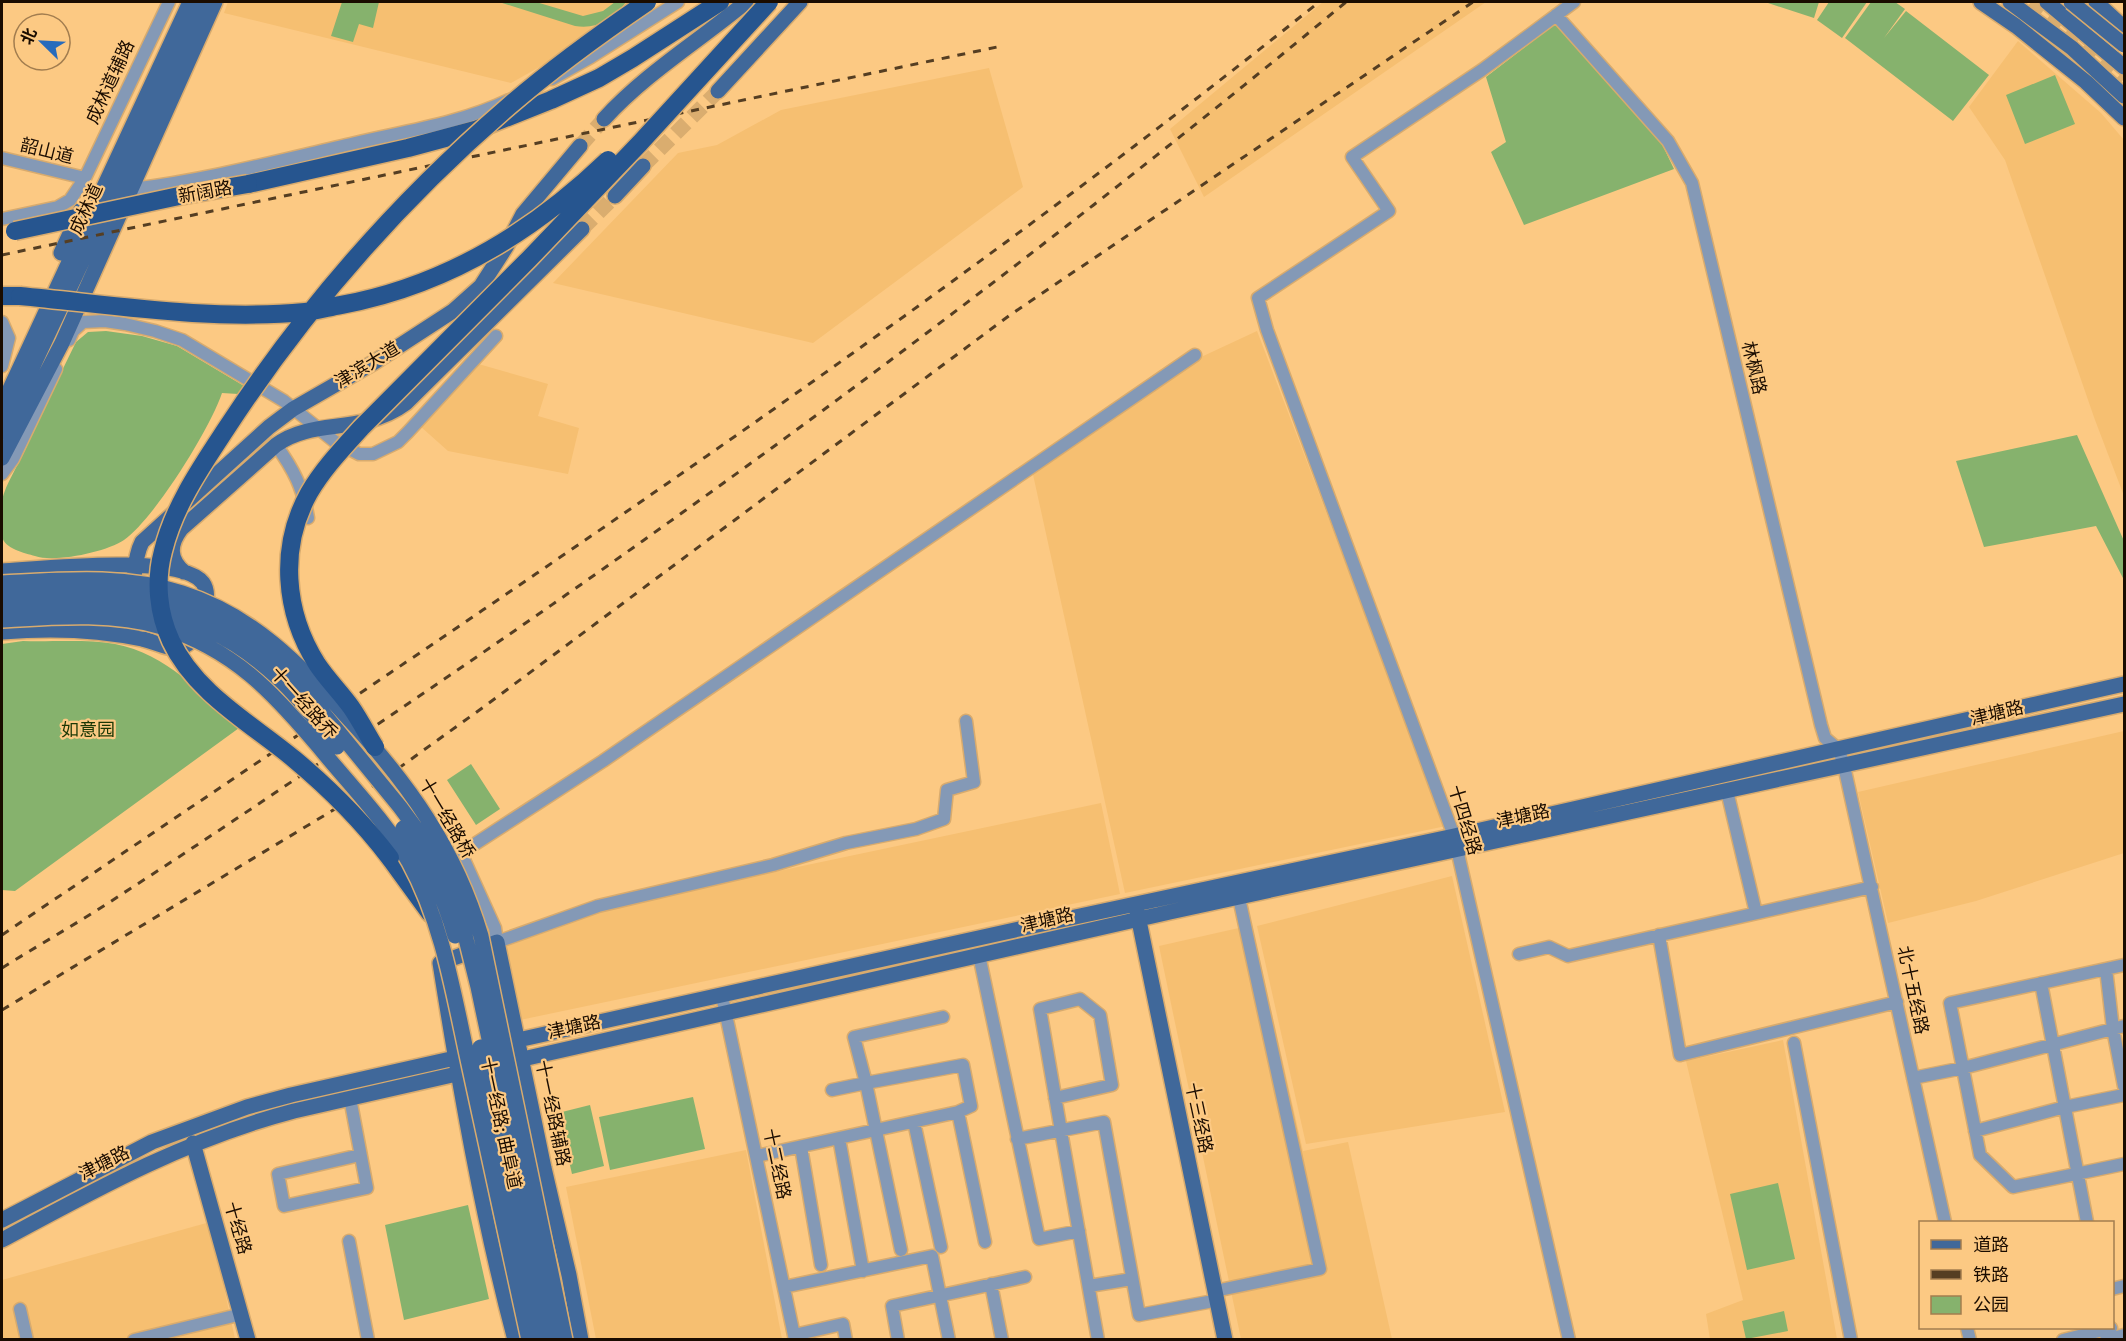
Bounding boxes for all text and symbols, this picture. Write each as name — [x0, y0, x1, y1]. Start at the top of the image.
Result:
north arrow — [12, 12, 72, 72]
text: 北 — [17, 25, 42, 48]
street label: 成林道辅路 — [81, 37, 139, 127]
street label: 韶山道 — [18, 134, 76, 168]
street label: 新阔路 — [177, 176, 233, 208]
street label: 成林道 — [65, 180, 107, 238]
street label: 津滨大道 — [330, 337, 404, 393]
street label: 林枫路 — [1737, 339, 1771, 397]
street label: 十一经路乔 — [266, 662, 342, 744]
street label: 津塘路 — [1968, 696, 2026, 730]
park label: 如意园 — [61, 719, 115, 741]
street label: 十一经路桥 — [414, 774, 480, 862]
street label: 十四经路 — [1444, 782, 1486, 858]
street label: 津塘路 — [1494, 800, 1552, 832]
street label: 津塘路 — [1018, 903, 1076, 937]
street label: 北十五经路 — [1893, 944, 1933, 1036]
street label: 津塘路 — [545, 1011, 603, 1043]
street label: 十一经路; 曲阜道 — [476, 1055, 526, 1191]
street label: 十一经路辅路 — [531, 1058, 575, 1168]
street label: 十三经路 — [1181, 1080, 1217, 1156]
street label: 十二经路 — [759, 1126, 795, 1202]
street label: 津塘路 — [75, 1141, 133, 1185]
street label: 十经路 — [220, 1199, 256, 1257]
legend — [1919, 1221, 2114, 1329]
text: 道路 — [1973, 1234, 2009, 1256]
text: 铁路 — [1973, 1264, 2009, 1286]
text: 公园 — [1973, 1294, 2009, 1316]

